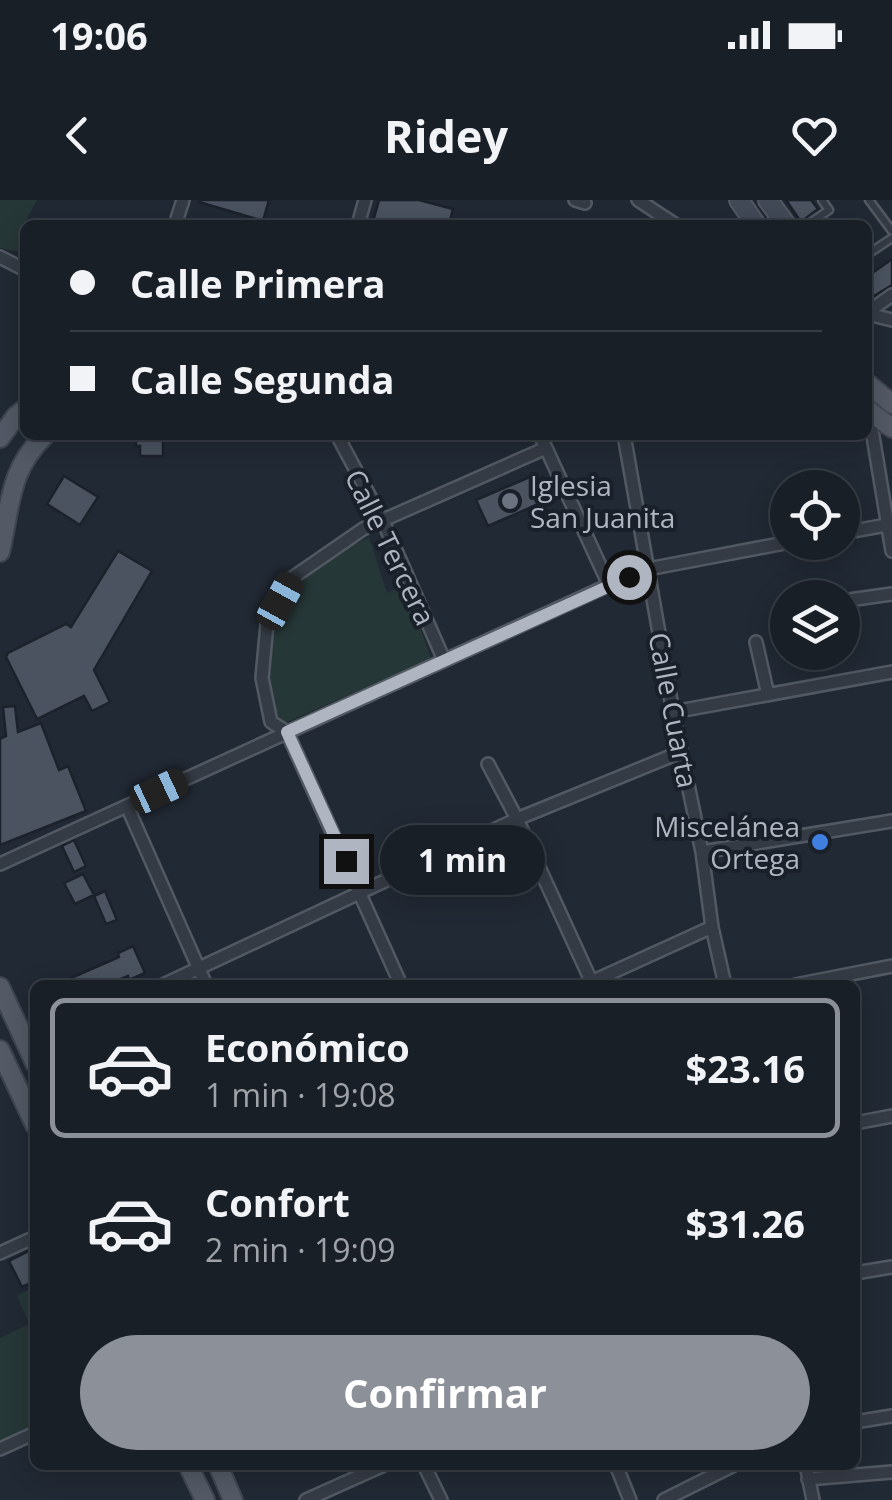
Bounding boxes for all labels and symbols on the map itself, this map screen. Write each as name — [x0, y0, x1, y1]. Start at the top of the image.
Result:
street label: Calle Tercera — [337, 463, 445, 631]
place label: Iglesia San Juanita — [530, 466, 675, 536]
marker: Iglesia San Juanita — [499, 490, 521, 512]
route start — [607, 555, 652, 600]
car — [252, 567, 308, 635]
street label: Calle Cuarta — [640, 629, 708, 791]
car — [125, 765, 193, 817]
place label: Miscelánea Ortega — [654, 807, 800, 877]
callout: 1 min — [381, 826, 546, 896]
marker: Miscelánea Ortega — [809, 831, 831, 853]
route end — [324, 839, 369, 884]

